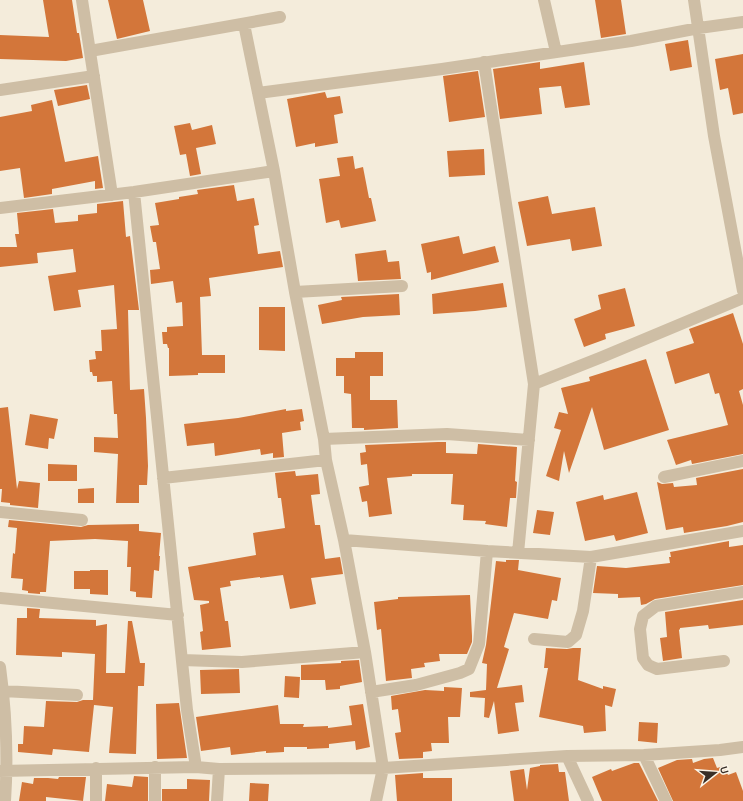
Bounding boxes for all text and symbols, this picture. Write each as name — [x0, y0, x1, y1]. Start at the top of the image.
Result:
north arrow — [695, 753, 735, 793]
text: U — [717, 765, 731, 776]

